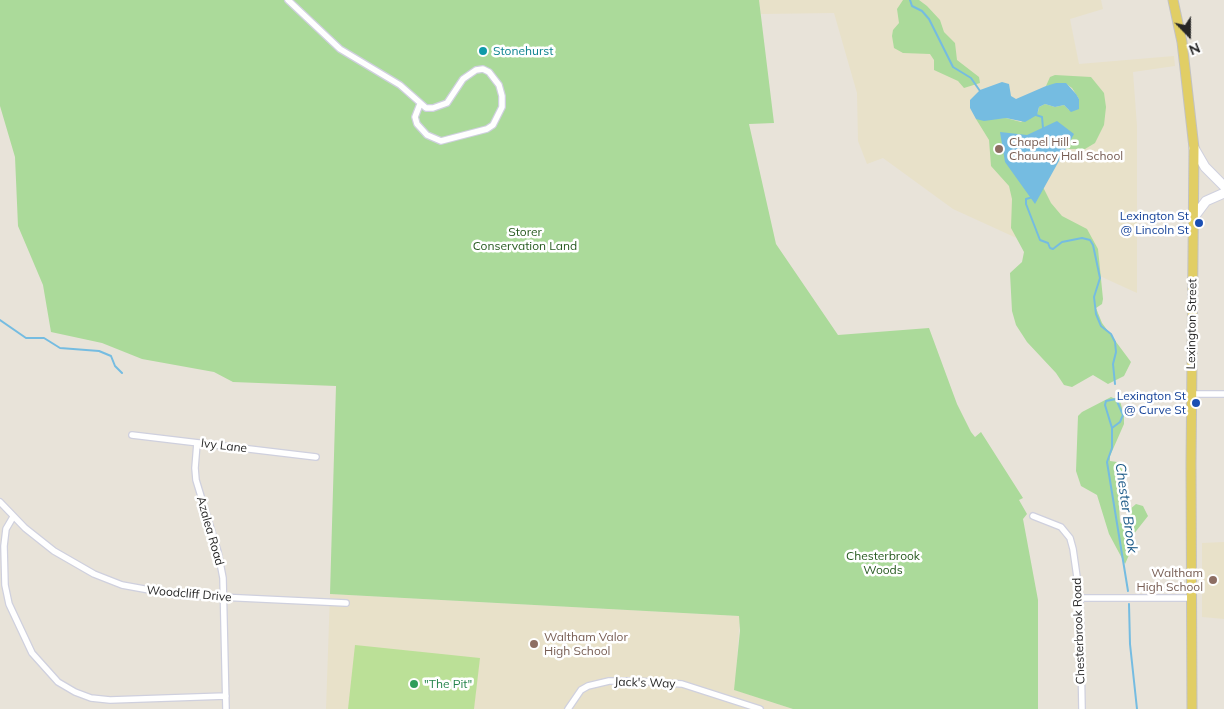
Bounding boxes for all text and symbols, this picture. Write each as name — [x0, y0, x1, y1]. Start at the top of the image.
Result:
north arrow — [1164, 10, 1214, 60]
text: N — [1186, 39, 1203, 59]
place label: Stonehurst — [493, 44, 553, 58]
marker: Stonehurst — [477, 45, 489, 57]
place label: Chapel Hill - Chauncy Hall School — [1009, 135, 1123, 163]
marker: Chapel Hill - Chauncy Hall School — [993, 143, 1005, 155]
place label: Lexington St @ Lincoln St — [1120, 209, 1189, 237]
marker: Lexington St @ Lincoln St — [1193, 217, 1205, 229]
park label: Storer Conservation Land — [473, 225, 577, 253]
street label: Lexington Street — [1184, 278, 1200, 370]
place label: Lexington St @ Curve St — [1117, 389, 1186, 417]
marker: Lexington St @ Curve St — [1190, 397, 1202, 409]
street label: Ivy Lane — [200, 436, 248, 456]
water label: Chester Brook — [1111, 462, 1141, 554]
street label: Azalea Road — [193, 495, 227, 567]
park label: Chesterbrook Woods — [846, 549, 920, 577]
place label: Waltham High School — [1137, 566, 1203, 594]
marker: Waltham High School — [1207, 574, 1219, 586]
street label: Chesterbrook Road — [1070, 577, 1088, 685]
street label: Woodcliff Drive — [146, 583, 232, 605]
place label: Waltham Valor High School — [544, 630, 628, 658]
marker: Waltham Valor High School — [528, 638, 540, 650]
street label: Jack's Way — [614, 675, 676, 691]
place label: "The Pit" — [424, 677, 472, 691]
marker: "The Pit" — [408, 678, 420, 690]

